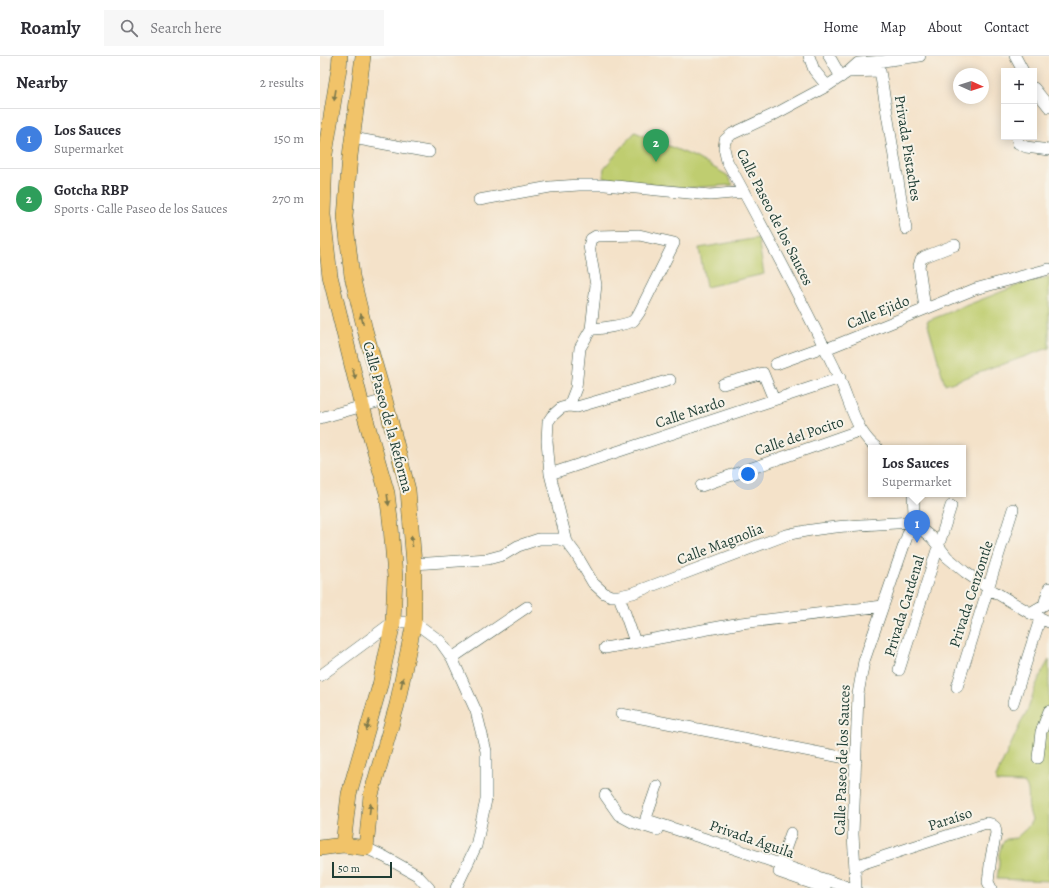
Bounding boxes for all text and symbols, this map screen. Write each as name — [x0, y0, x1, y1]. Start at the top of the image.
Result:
search box — [104, 10, 384, 46]
text: Roamly — [20, 15, 80, 41]
icon: search — [118, 17, 140, 39]
text: Search here — [150, 18, 222, 38]
text: Home — [823, 18, 858, 37]
text: Map — [880, 18, 906, 37]
text: About — [928, 18, 962, 37]
text: Contact — [984, 18, 1029, 37]
north arrow — [953, 68, 989, 104]
map controls — [1001, 68, 1037, 140]
button: + — [1001, 68, 1037, 104]
text: Nearby — [16, 71, 67, 94]
text: 2 results — [260, 74, 304, 91]
one-way arrow — [332, 89, 338, 101]
street label: Privada Pistaches — [890, 94, 926, 202]
button: − — [1001, 104, 1037, 140]
text: Los Sauces — [54, 120, 121, 140]
pin: 2 — [643, 129, 669, 162]
text: 1 — [27, 130, 31, 147]
text: 150 m — [274, 130, 304, 147]
text: Supermarket — [54, 140, 124, 157]
street label: Calle Paseo de los Sauces — [732, 145, 818, 289]
text: Gotcha RBP — [54, 180, 128, 200]
text: 2 — [26, 190, 32, 207]
text: 270 m — [272, 190, 304, 207]
text: Sports · Calle Paseo de los Sauces — [54, 200, 227, 217]
street label: Calle Ejido — [844, 290, 912, 334]
one-way arrow — [359, 313, 365, 325]
street label: Calle Paseo de la Reforma — [358, 339, 418, 495]
one-way arrow — [352, 368, 358, 381]
street label: Calle Nardo — [653, 391, 727, 433]
street label: Calle del Pocito — [752, 411, 846, 461]
popup — [868, 445, 966, 497]
text: Los Sauces — [882, 453, 949, 473]
your location — [738, 464, 758, 484]
text: Supermarket — [882, 473, 952, 490]
one-way arrow — [385, 494, 391, 506]
pin: 1 — [904, 510, 930, 543]
street label: Calle Magnolia — [674, 518, 766, 570]
one-way arrow — [409, 535, 416, 547]
street label: Privada Cenzontle — [944, 538, 998, 650]
street label: Privada Cardenal — [879, 552, 929, 659]
one-way arrow — [399, 677, 405, 689]
street label: Calle Paseo de los Sauces — [829, 684, 855, 836]
one-way arrow — [365, 718, 371, 731]
street label: Paraíso — [925, 802, 975, 836]
one-way arrow — [367, 803, 373, 815]
street label: Privada Águila — [707, 815, 797, 863]
scale bar — [332, 860, 392, 879]
text: 50 m — [338, 861, 360, 876]

